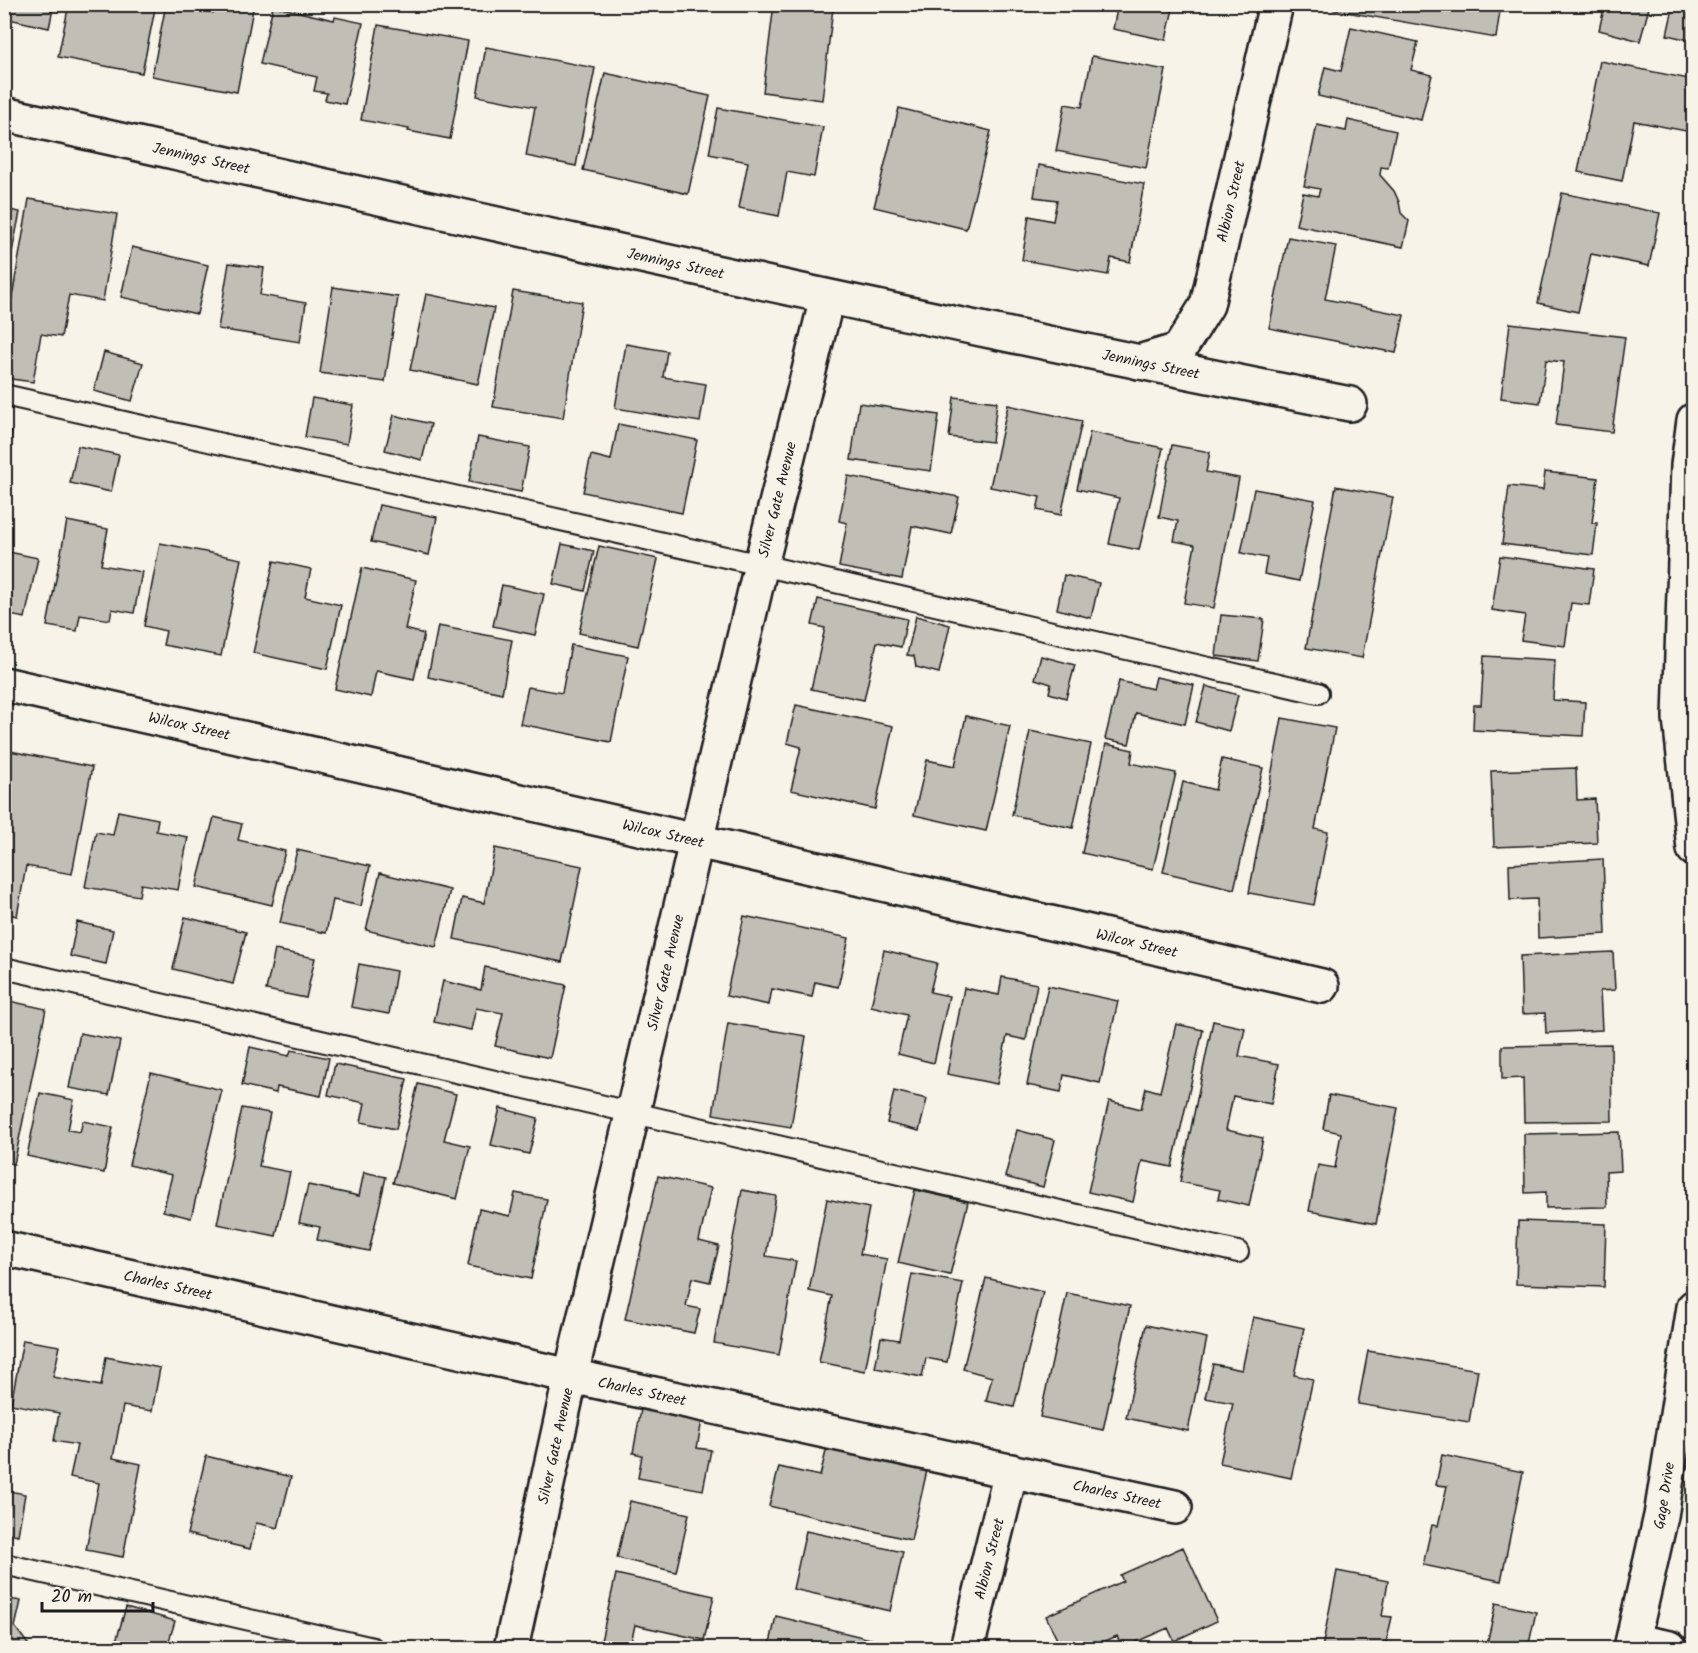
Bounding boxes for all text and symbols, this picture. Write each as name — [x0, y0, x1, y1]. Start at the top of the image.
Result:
street label: Jennings Street — [150, 137, 252, 182]
street label: Albion Street — [1211, 158, 1253, 245]
street label: Jennings Street — [624, 242, 726, 287]
street label: Jennings Street — [1100, 344, 1202, 387]
street label: Silver Gate Avenue — [752, 439, 804, 560]
street label: Wilcox Street — [146, 706, 232, 748]
street label: Wilcox Street — [620, 814, 706, 855]
street label: Silver Gate Avenue — [641, 912, 692, 1033]
street label: Wilcox Street — [1093, 923, 1180, 965]
street label: Charles Street — [121, 1264, 214, 1308]
street label: Charles Street — [595, 1371, 689, 1414]
street label: Silver Gate Avenue — [532, 1385, 581, 1506]
street label: Gage Drive — [1647, 1460, 1682, 1532]
street label: Charles Street — [1070, 1474, 1164, 1517]
street label: Albion Street — [968, 1516, 1012, 1602]
scale bar — [42, 1575, 153, 1613]
text: 20 m — [51, 1583, 92, 1612]

